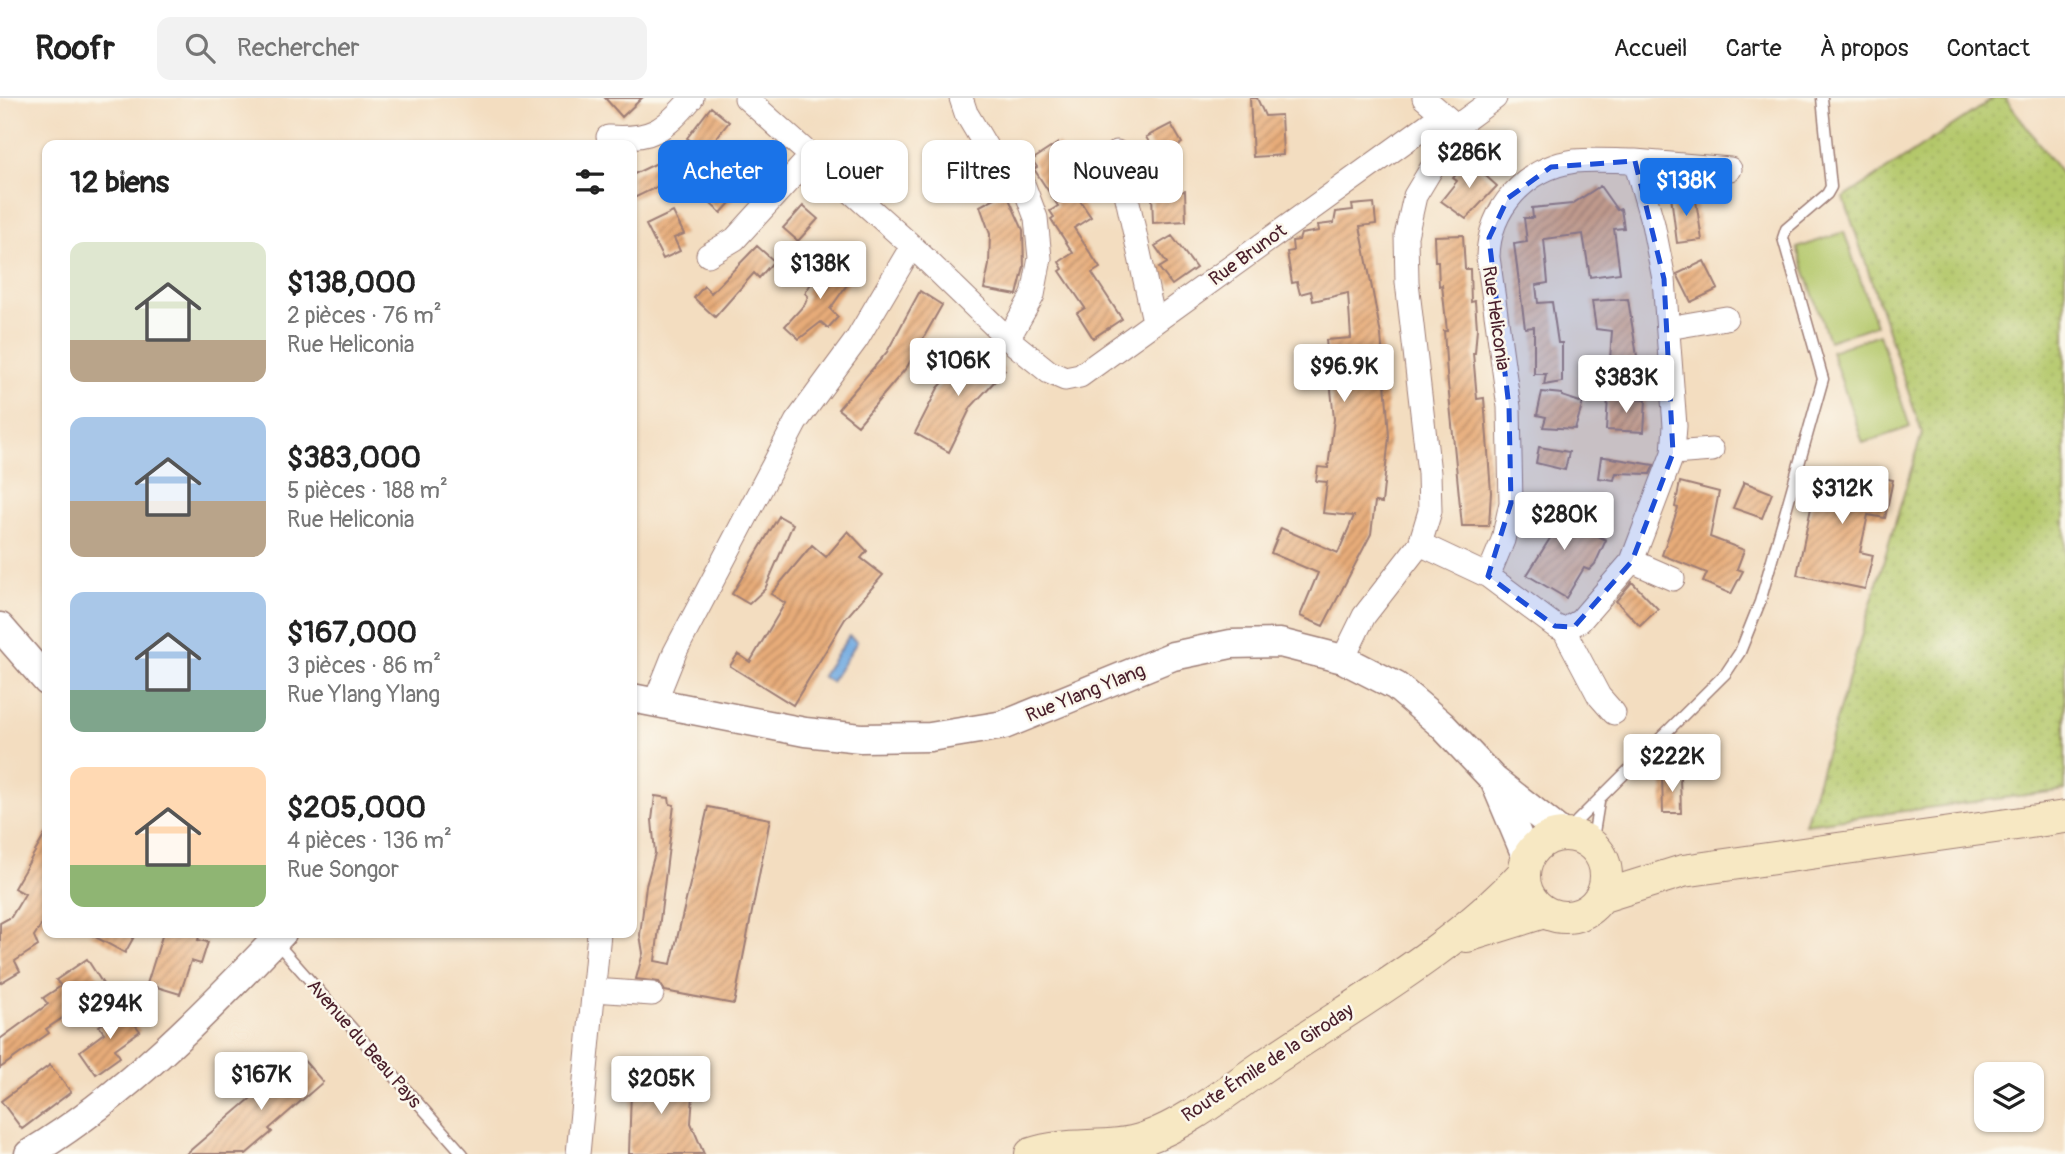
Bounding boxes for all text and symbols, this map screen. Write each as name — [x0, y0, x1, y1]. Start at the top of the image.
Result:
search box — [157, 17, 647, 80]
text: Roofr — [35, 28, 115, 69]
icon: search — [181, 29, 219, 67]
text: Rechercher — [237, 32, 360, 64]
text: Accueil — [1614, 34, 1688, 63]
text: Carte — [1726, 34, 1782, 63]
text: À propos — [1820, 34, 1909, 63]
text: Contact — [1947, 34, 2030, 63]
pin: $286K — [1420, 130, 1518, 190]
text: $286K — [1437, 138, 1501, 167]
chip: Acheter — [658, 140, 787, 203]
chip: Louer — [801, 140, 908, 203]
chip: Filtres — [922, 140, 1035, 203]
chip: Nouveau — [1049, 140, 1183, 203]
pin: $138K — [1637, 158, 1735, 218]
icon: filters — [571, 163, 609, 201]
text: 12 biens — [70, 164, 169, 201]
text: $138K — [1656, 166, 1716, 195]
street label: Rue Brunot — [1204, 218, 1291, 291]
pin: $138K — [771, 242, 869, 301]
text: $138K — [790, 249, 850, 278]
text: $138,000 — [287, 264, 416, 301]
street label: Rue Heliconia — [1477, 264, 1515, 372]
icon: home — [126, 270, 210, 354]
text: 2 pièces · 76 m² — [287, 301, 442, 330]
text: Rue Heliconia — [287, 330, 414, 359]
pin: $106K — [909, 338, 1007, 398]
pin: $96.9K — [1287, 344, 1401, 404]
text: $106K — [926, 346, 990, 375]
text: $96.9K — [1310, 352, 1378, 381]
pin: $383K — [1577, 356, 1675, 415]
text: $383K — [1594, 363, 1658, 392]
text: $383,000 — [287, 439, 421, 476]
icon: home — [126, 445, 210, 529]
pin: $312K — [1793, 466, 1891, 526]
text: $312K — [1811, 474, 1873, 503]
text: 5 pièces · 188 m² — [287, 476, 448, 505]
pin: $280K — [1515, 492, 1613, 552]
text: $280K — [1531, 500, 1597, 529]
text: Rue Heliconia — [287, 505, 414, 534]
text: $167,000 — [287, 614, 417, 651]
icon: home — [126, 620, 210, 704]
text: 3 pièces · 86 m² — [287, 651, 441, 680]
street label: Rue Ylang Ylang — [1022, 658, 1148, 728]
text: Rue Ylang Ylang — [287, 680, 440, 709]
pin: $222K — [1623, 734, 1721, 794]
text: $222K — [1640, 742, 1704, 771]
text: $205,000 — [287, 789, 426, 826]
icon: home — [126, 795, 210, 879]
text: 4 pièces · 136 m² — [287, 826, 452, 855]
text: Rue Songor — [287, 855, 399, 884]
street label: Avenue du Beau Pays — [302, 974, 427, 1113]
pin: $294K — [61, 982, 159, 1041]
text: $294K — [78, 989, 142, 1018]
street label: Route Émile de la Giroday — [1177, 998, 1358, 1127]
pin: $167K — [212, 1052, 310, 1112]
pin: $205K — [612, 1056, 710, 1116]
text: $167K — [231, 1060, 291, 1089]
map controls — [1974, 1062, 2044, 1132]
button: layers — [1974, 1062, 2044, 1132]
text: $205K — [627, 1064, 695, 1093]

